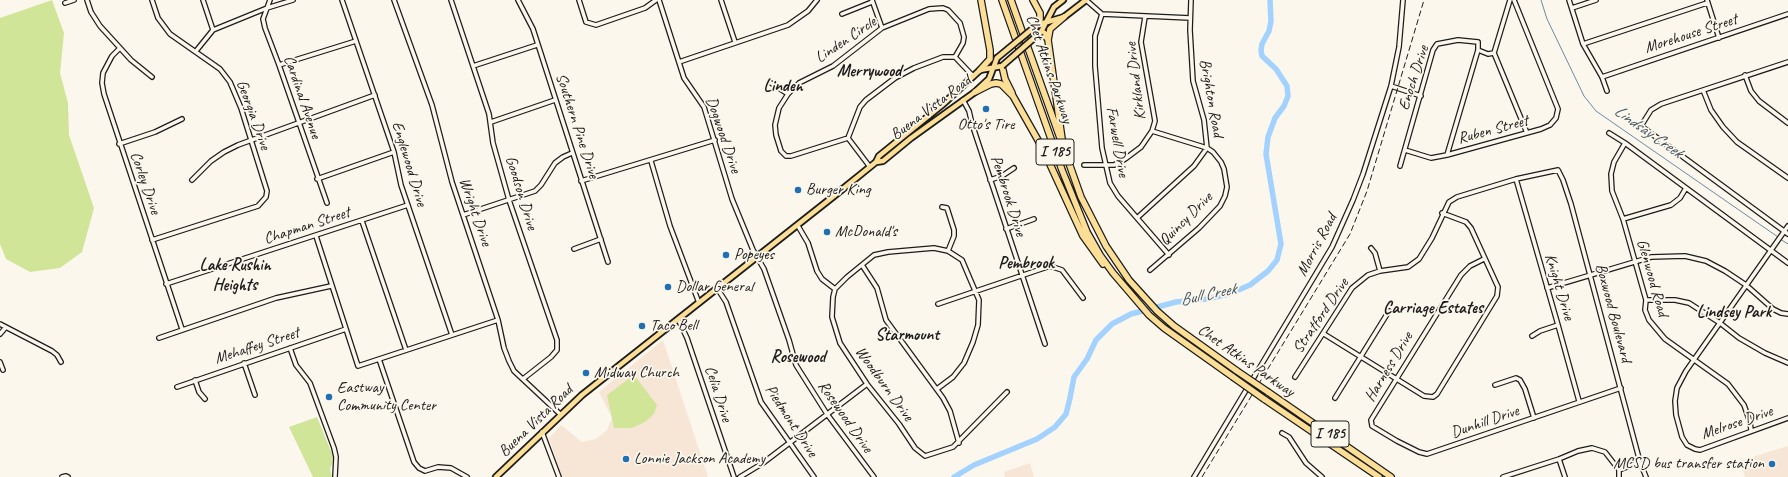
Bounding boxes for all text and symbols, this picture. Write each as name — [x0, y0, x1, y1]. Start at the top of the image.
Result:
street label: Morehouse Street — [1642, 10, 1740, 58]
street label: Chet Atkins Parkway — [1021, 12, 1077, 126]
street label: Linden Circle — [812, 13, 880, 67]
street label: Kirkland Drive — [1122, 41, 1150, 121]
street label: Enoch Drive — [1395, 43, 1433, 113]
street label: Cardinal Avenue — [279, 53, 325, 141]
street label: Brighton Road — [1195, 57, 1227, 139]
district label: Merrywood — [837, 62, 901, 82]
street label: Southern Pine Drive — [551, 71, 603, 181]
street label: Buena Vista Road — [887, 72, 975, 144]
district label: Linden — [764, 77, 802, 97]
street label: Georgia Drive — [232, 78, 274, 152]
street label: Dogwood Drive — [701, 94, 745, 176]
water label: Lindsay Creek — [1610, 101, 1686, 163]
marker: Otto's Tire — [981, 104, 991, 114]
street label: Farwell Drive — [1101, 105, 1133, 179]
street label: Ruben Street — [1456, 111, 1530, 149]
place label: Otto's Tire — [958, 115, 1014, 135]
street label: Englewood Drive — [387, 119, 431, 209]
road number: I 185 — [1036, 139, 1074, 165]
street label: Corley Drive — [125, 149, 165, 217]
street label: Pembrook Drive — [986, 153, 1030, 239]
street label: Goodson Drive — [501, 154, 541, 232]
street label: Wright Drive — [454, 175, 496, 249]
place label: Burger King — [806, 180, 871, 200]
marker: Burger King — [793, 185, 803, 195]
street label: Quincy Drive — [1155, 188, 1217, 250]
street label: Chapman Street — [262, 203, 352, 249]
street label: Morris Road — [1293, 211, 1341, 279]
place label: McDonald's — [835, 222, 897, 242]
marker: McDonald's — [822, 227, 832, 237]
street label: Glenwood Road — [1632, 237, 1672, 319]
place label: Popeyes — [734, 245, 774, 265]
marker: Popeyes — [721, 250, 731, 260]
street label: Knight Drive — [1540, 252, 1578, 322]
district label: Pembrook — [998, 254, 1054, 274]
district label: Lake Rushin Heights — [200, 256, 270, 296]
street label: Boxwood Boulevard — [1591, 262, 1635, 364]
street label: Stratford Drive — [1289, 275, 1353, 357]
place label: Dollar General — [676, 277, 753, 297]
water label: Bull Creek — [1178, 279, 1238, 311]
marker: Dollar General — [663, 282, 673, 292]
district label: Carriage Estates — [1383, 299, 1483, 319]
district label: Lindsey Park — [1697, 303, 1771, 323]
place label: Taco Bell — [650, 316, 697, 336]
marker: Taco Bell — [637, 321, 647, 331]
street label: Chet Atkins Parkway — [1194, 321, 1298, 401]
street label: Mehaffey Street — [212, 323, 302, 369]
district label: Starmount — [875, 326, 939, 346]
street label: Harness Drive — [1361, 329, 1417, 405]
street label: Woodburn Drive — [851, 343, 917, 425]
district label: Rosewood — [771, 348, 825, 368]
place label: Midway Church — [594, 363, 679, 383]
street label: Celia Drive — [700, 364, 736, 424]
marker: Midway Church — [581, 368, 591, 378]
street label: Rosewood Drive — [813, 377, 877, 457]
place label: Eastway Community Center — [337, 378, 436, 416]
street label: Buena Vista Road — [495, 381, 577, 461]
street label: Piedmont Drive — [760, 381, 822, 461]
marker: Eastway Community Center — [324, 392, 334, 402]
street label: Dunhill Drive — [1448, 401, 1522, 443]
street label: Melrose Drive — [1699, 402, 1775, 444]
road number: I 185 — [1311, 421, 1349, 447]
place label: Lonnie Jackson Academy — [634, 449, 765, 469]
marker: Lonnie Jackson Academy — [621, 454, 631, 464]
place label: MCSD bus transfer station — [1613, 454, 1764, 474]
marker: MCSD bus transfer station — [1767, 459, 1777, 469]

